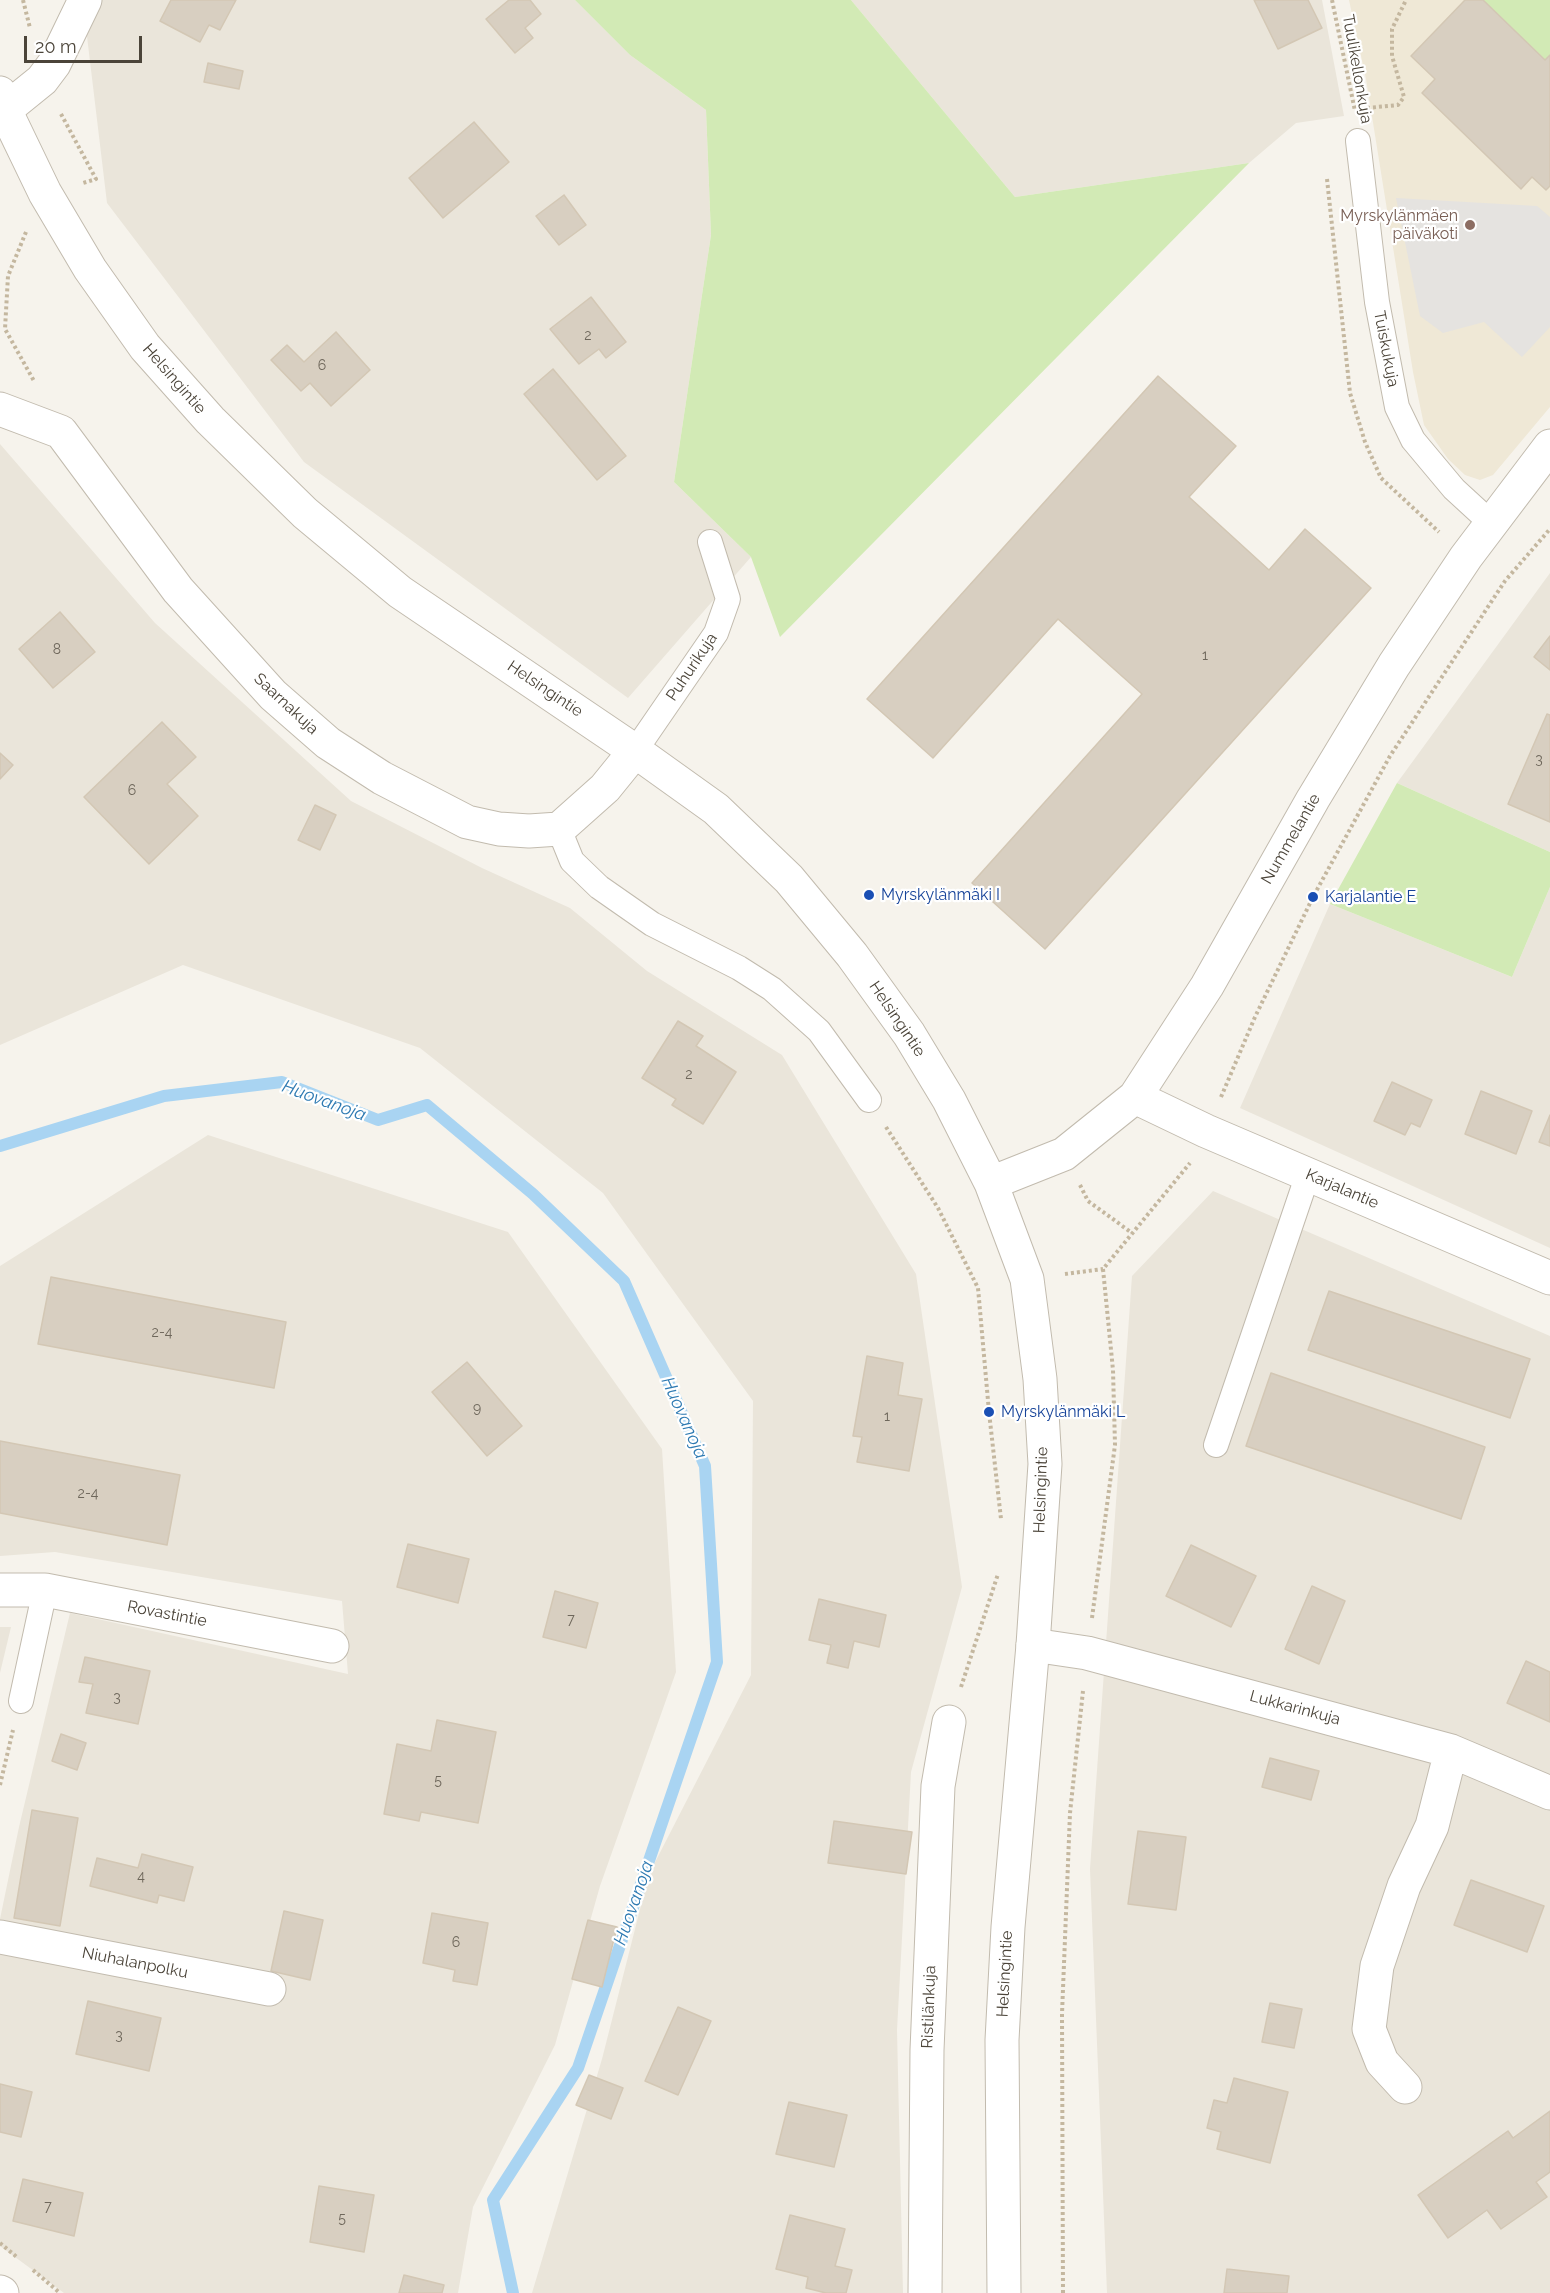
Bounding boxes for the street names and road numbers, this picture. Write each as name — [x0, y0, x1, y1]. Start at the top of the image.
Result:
street label: Tuulikellonkuja — [1338, 13, 1376, 125]
street label: Tuiskukuja — [1369, 309, 1403, 389]
street label: Helsingintie — [138, 340, 210, 418]
street label: Puhurikuja — [662, 629, 722, 705]
street label: Helsingintie — [504, 657, 586, 721]
street label: Saarnakuja — [250, 669, 322, 739]
street label: Nummelantie — [1257, 790, 1325, 888]
street label: Helsingintie — [865, 978, 929, 1060]
street label: Karjalantie — [1303, 1165, 1381, 1213]
street label: Helsingintie — [1030, 1446, 1052, 1534]
street label: Rovastintie — [126, 1597, 208, 1631]
street label: Lukkarinkuja — [1248, 1687, 1342, 1729]
street label: Helsingintie — [993, 1930, 1017, 2018]
street label: Niuhalanpolku — [80, 1943, 190, 1983]
street label: Ristilänkuja — [918, 1965, 940, 2049]

